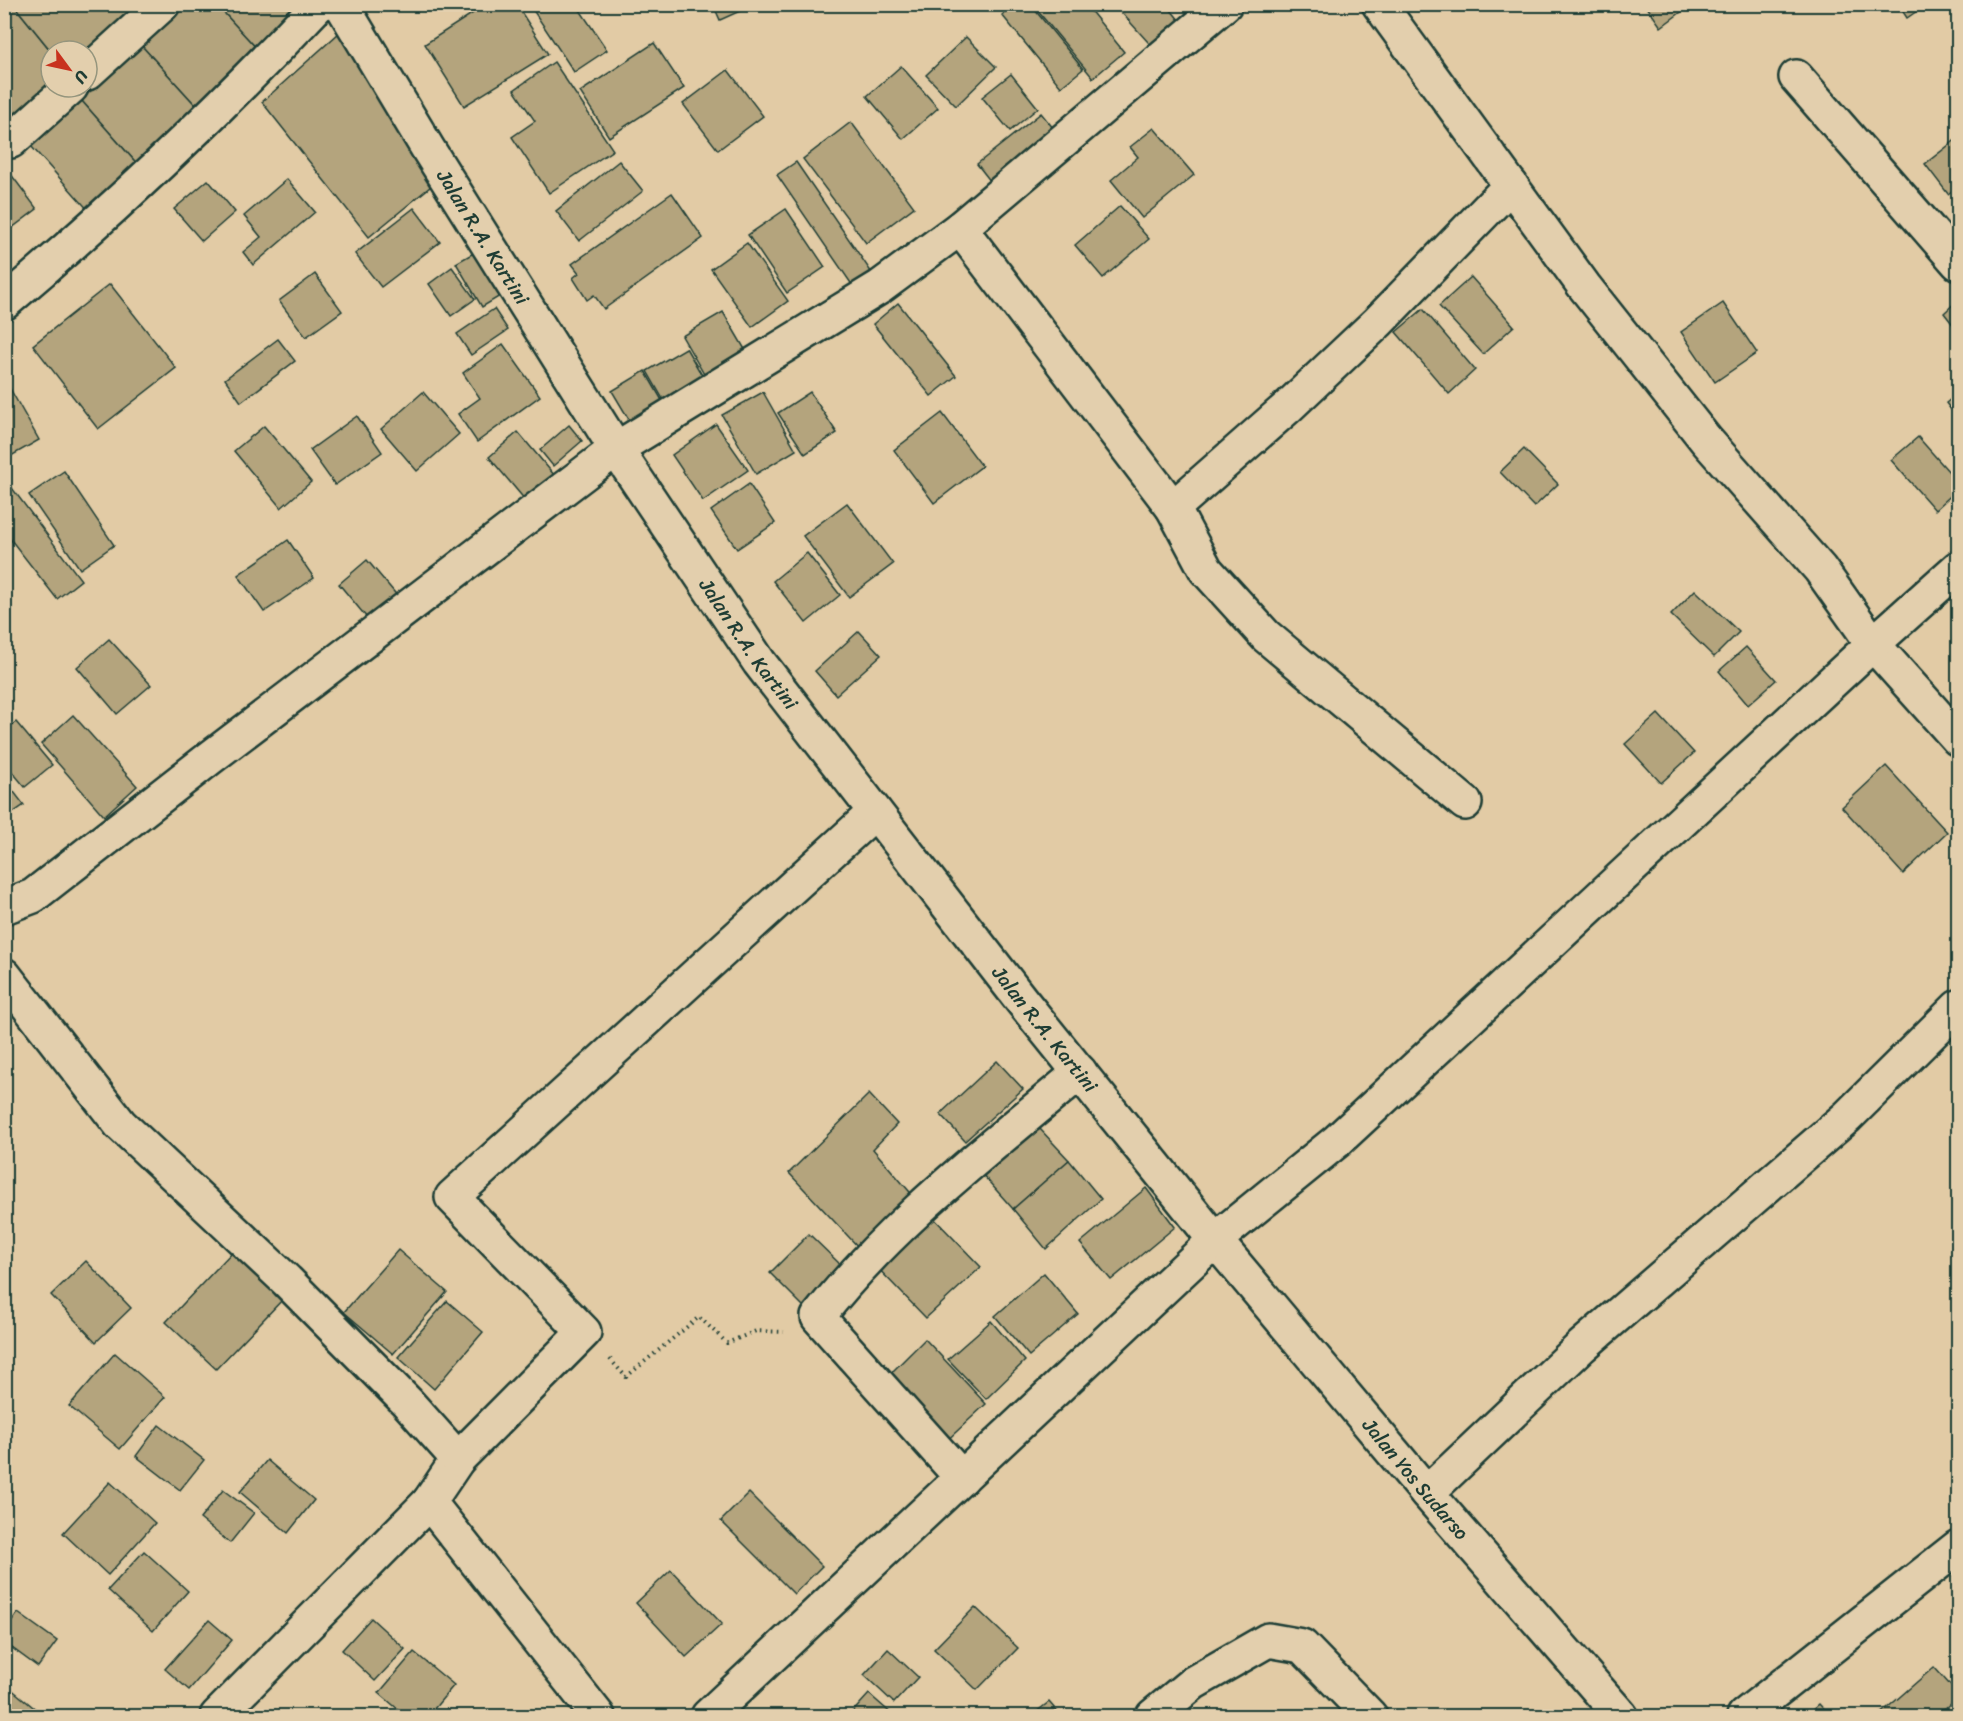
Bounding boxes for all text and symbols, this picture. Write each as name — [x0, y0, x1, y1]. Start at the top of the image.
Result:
north arrow — [39, 39, 99, 99]
text: U — [65, 65, 96, 90]
street label: Jalan R.A. Kartini — [426, 162, 539, 313]
street label: Jalan R.A. Kartini — [689, 570, 807, 718]
street label: Jalan R.A. Kartini — [982, 957, 1107, 1101]
street label: Jalan Yos Sudarso — [1352, 1409, 1478, 1548]

